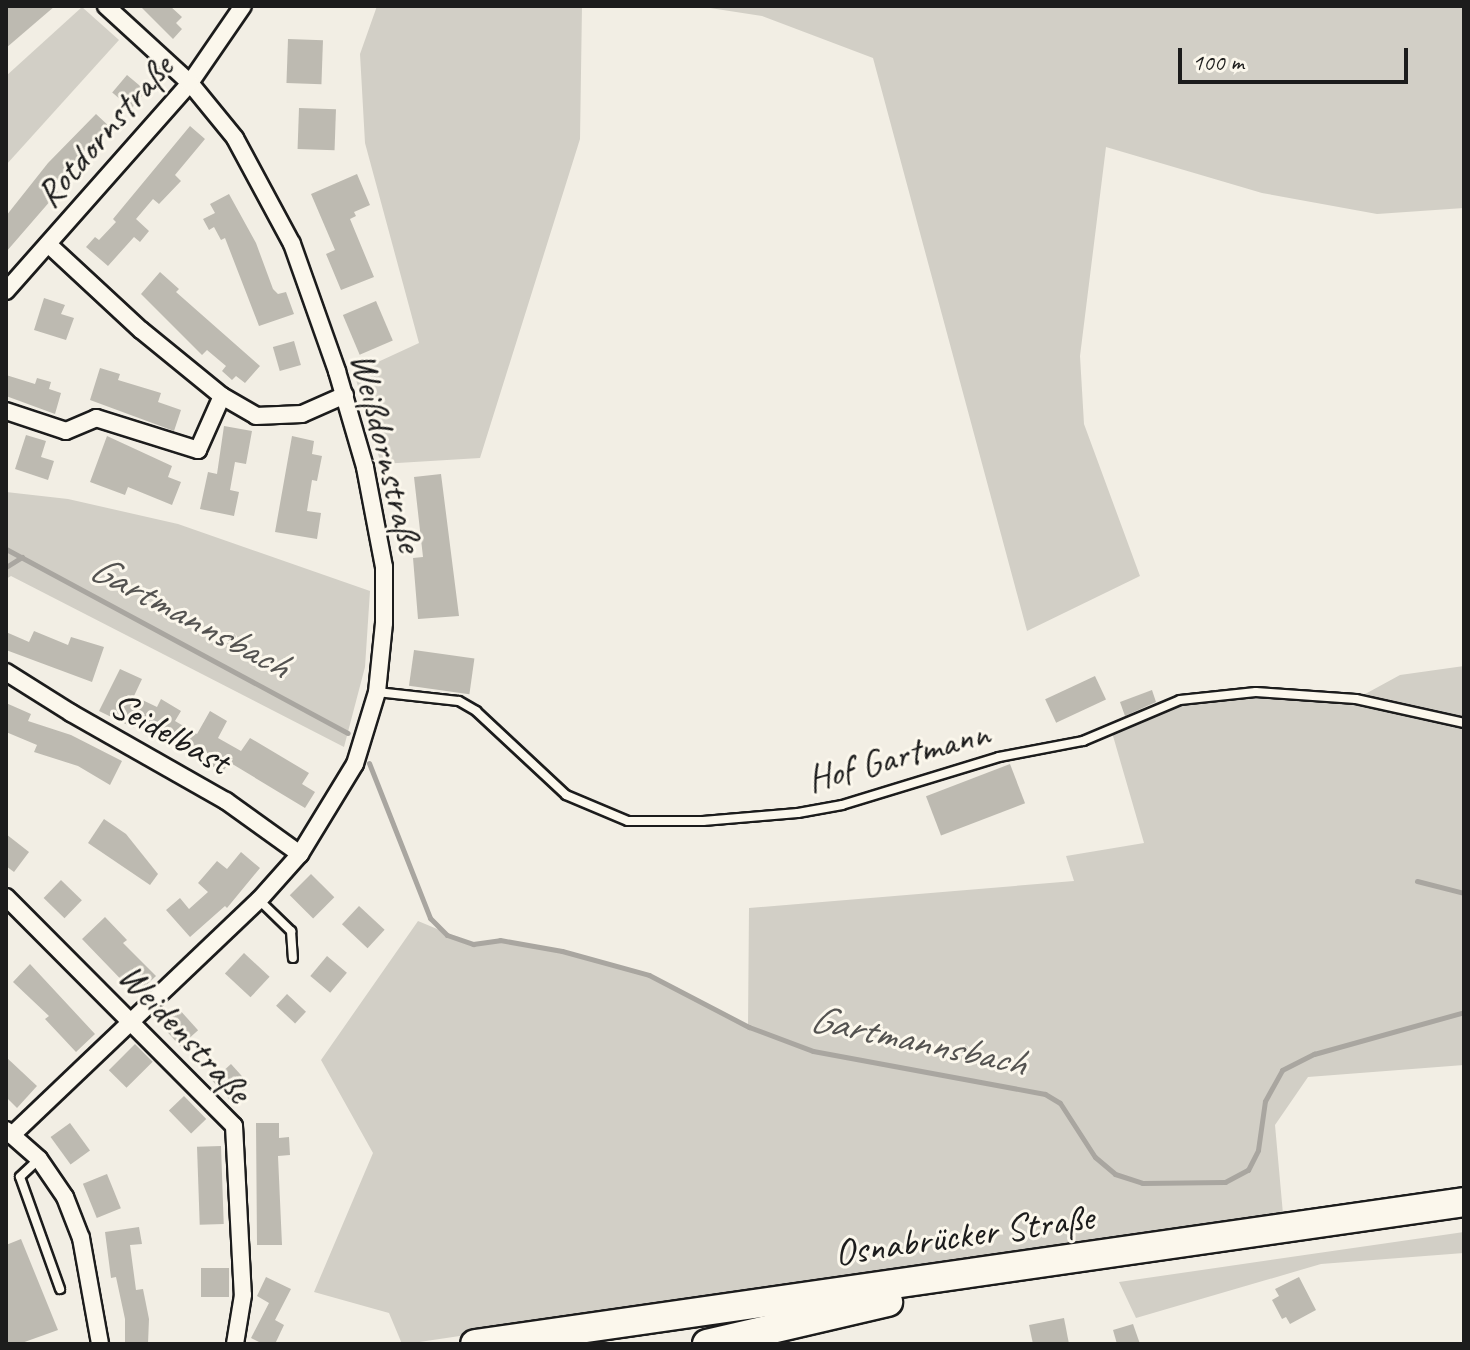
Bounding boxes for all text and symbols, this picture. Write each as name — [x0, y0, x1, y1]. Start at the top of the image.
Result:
scale bar — [1182, 32, 1412, 82]
street label: Rotdornstraße — [25, 45, 183, 217]
text: 100 m — [1192, 47, 1244, 77]
street label: Weißdornstraße — [340, 348, 434, 556]
water label: Gartmannsbach — [82, 543, 298, 689]
street label: Seidelbast — [102, 682, 238, 784]
street label: Hof Gartmann — [802, 710, 994, 802]
street label: Weidenstraße — [109, 954, 261, 1112]
water label: Gartmannsbach — [806, 994, 1030, 1086]
street label: Osnabrücker Straße — [831, 1194, 1097, 1276]

